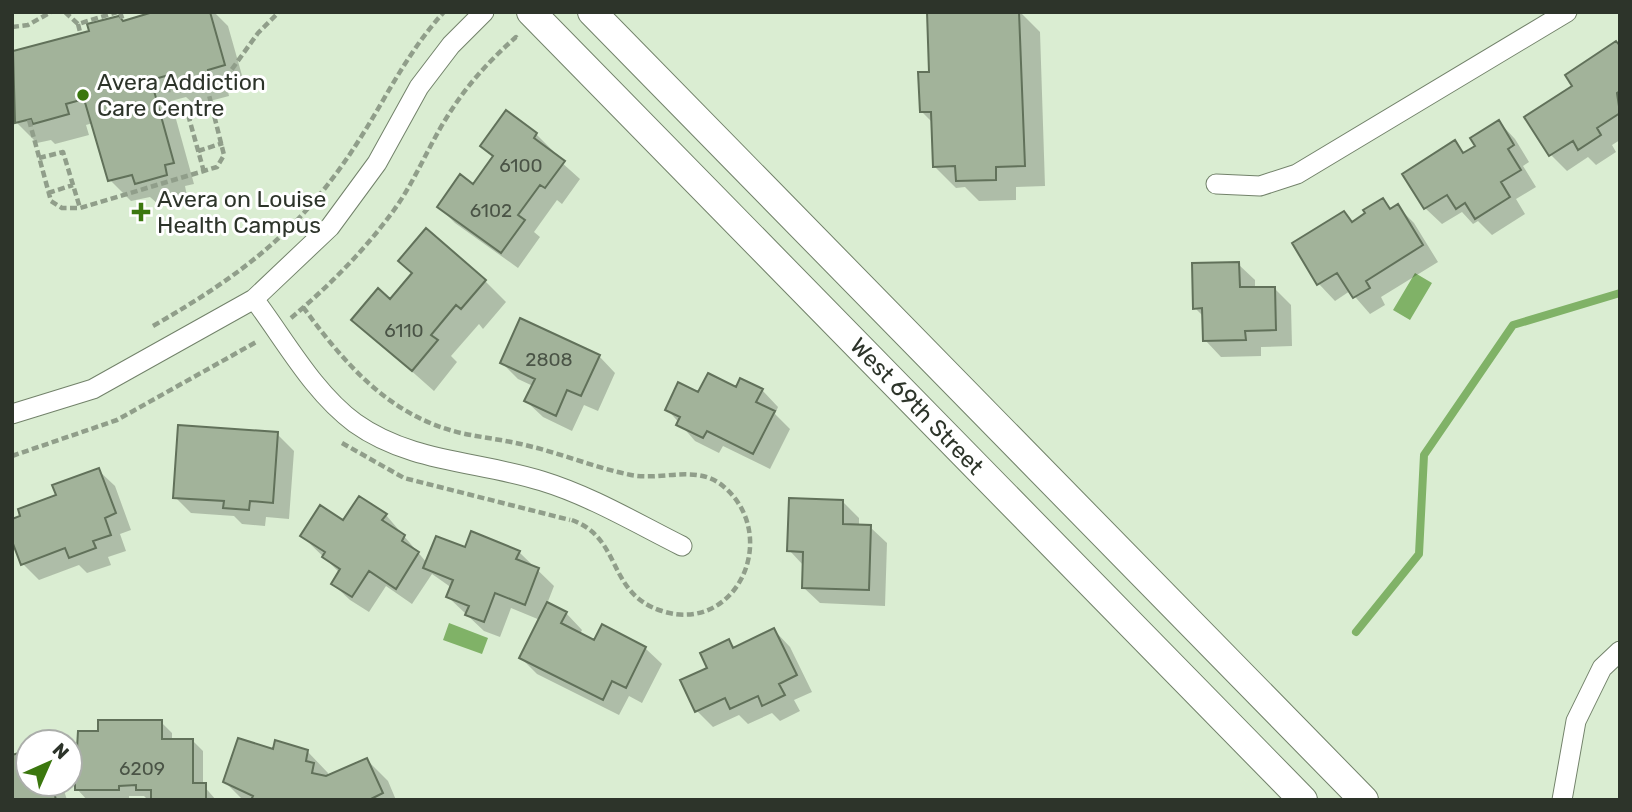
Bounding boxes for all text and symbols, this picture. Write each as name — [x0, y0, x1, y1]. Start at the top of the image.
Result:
place label: Avera Addiction Care Centre — [97, 68, 266, 122]
marker: Avera Addiction Care Centre — [75, 87, 91, 103]
house number: 6100 — [499, 154, 543, 177]
place label: Avera on Louise Health Campus — [157, 185, 326, 239]
house number: 6102 — [470, 199, 512, 222]
marker: Avera on Louise Health Campus — [131, 202, 151, 222]
house number: 6110 — [384, 319, 424, 342]
street label: West 69th Street — [844, 332, 990, 480]
house number: 2808 — [525, 348, 573, 371]
north arrow — [14, 728, 84, 798]
text: N — [48, 738, 74, 764]
house number: 6209 — [119, 757, 165, 780]

